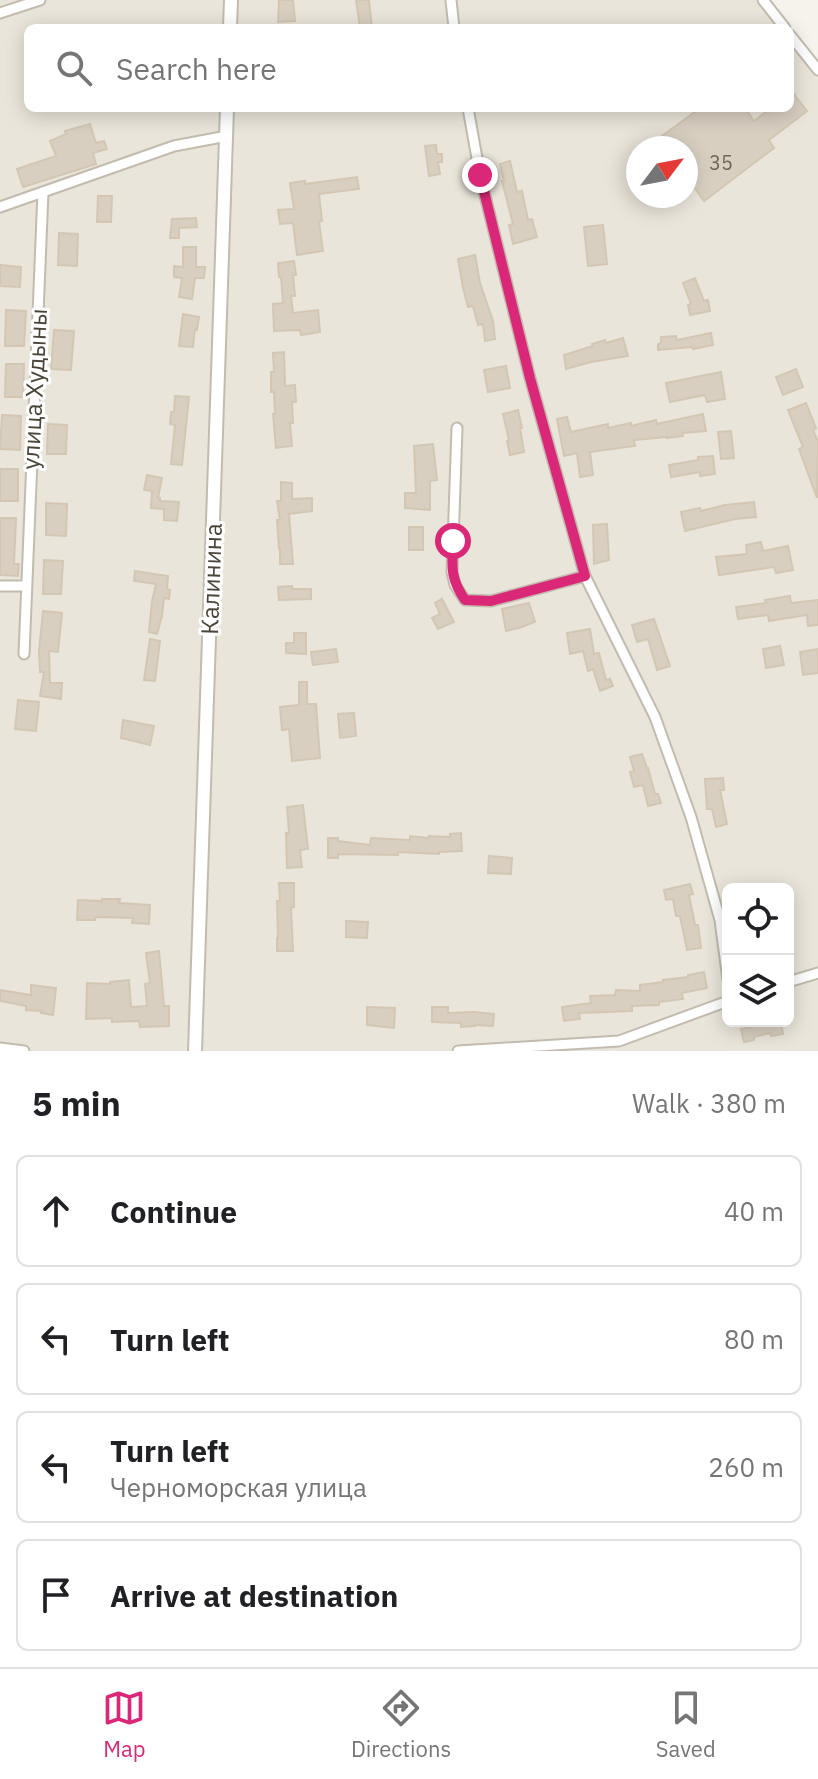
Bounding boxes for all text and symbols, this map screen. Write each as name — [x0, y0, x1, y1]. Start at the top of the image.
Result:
search box — [24, 24, 794, 112]
icon: search — [52, 46, 96, 90]
text: Search here — [116, 49, 277, 88]
north arrow — [626, 136, 698, 208]
house number: 35 — [709, 149, 733, 176]
route end — [462, 157, 498, 193]
street label: улица Худыны — [14, 308, 54, 470]
street label: Калинина — [193, 522, 229, 635]
route start — [435, 523, 471, 559]
map controls — [722, 883, 794, 1027]
button: locate — [722, 883, 794, 955]
button: layers — [722, 955, 794, 1027]
text: 5 min — [32, 1081, 121, 1125]
text: Walk · 380 m — [632, 1086, 786, 1120]
icon: ahead — [34, 1189, 78, 1233]
text: Continue — [110, 1192, 237, 1231]
text: 40 m — [724, 1194, 784, 1228]
icon: left — [34, 1317, 78, 1361]
text: Turn left — [110, 1320, 229, 1359]
text: 80 m — [724, 1322, 784, 1356]
text: Turn left — [110, 1431, 229, 1470]
icon: left — [34, 1445, 78, 1489]
text: 260 m — [708, 1450, 784, 1484]
text: Черноморская улица — [110, 1470, 367, 1504]
icon: arrive — [34, 1573, 78, 1617]
text: Arrive at destination — [110, 1576, 398, 1615]
tab: Map — [102, 1686, 146, 1763]
tab: Directions — [351, 1686, 451, 1763]
tab: Saved — [656, 1686, 716, 1763]

